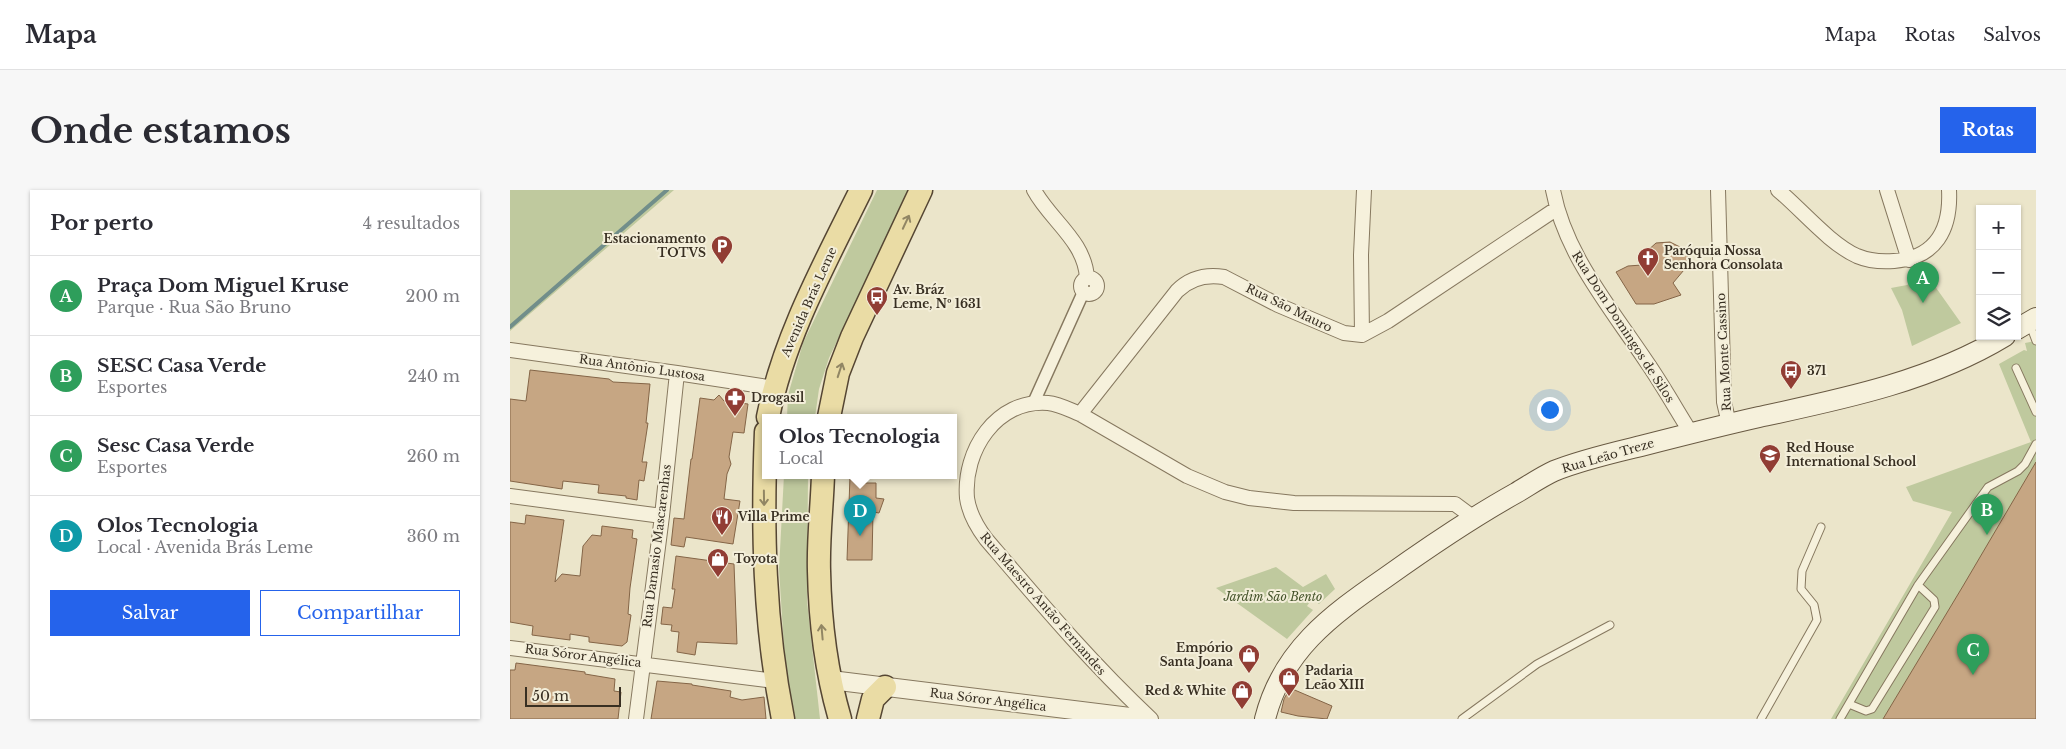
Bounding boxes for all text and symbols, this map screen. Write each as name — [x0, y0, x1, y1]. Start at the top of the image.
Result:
text: Mapa — [25, 20, 97, 49]
text: Mapa — [1825, 24, 1876, 46]
text: Rotas — [1904, 24, 1955, 46]
text: Salvos — [1983, 24, 2041, 46]
button: Rotas — [1940, 107, 2036, 153]
text: Onde estamos — [30, 109, 291, 152]
map controls — [1976, 205, 2021, 340]
button: + — [1976, 205, 2021, 250]
text: Por perto — [50, 210, 153, 236]
text: 4 resultados — [363, 213, 460, 233]
one-way arrow — [901, 215, 911, 230]
place label: Estacionamento TOTVS — [604, 231, 706, 260]
parking icon: Estacionamento TOTVS — [710, 234, 734, 265]
place label: Paróquia Nossa Senhora Consolata — [1664, 243, 1783, 272]
street label: Avenida Brás Leme — [777, 244, 840, 360]
church icon: Paróquia Nossa Senhora Consolata — [1636, 246, 1660, 277]
street label: Rua Dom Domingos de Silos — [1569, 248, 1678, 405]
button: − — [1976, 250, 2021, 295]
pin: A — [1907, 262, 1939, 303]
text: Praça Dom Miguel Kruse — [97, 274, 349, 297]
street label: Rua São Mauro — [1244, 280, 1335, 335]
place label: Av. Bráz Leme, Nº 1631 — [892, 282, 981, 311]
bus stop icon: Av. Bráz Leme, Nº 1631 — [865, 285, 889, 316]
text: A — [60, 286, 72, 306]
text: 200 m — [406, 286, 460, 306]
street label: Rua Monte Cassino — [1713, 292, 1734, 412]
button: layers — [1976, 295, 2021, 340]
text: Parque · Rua São Bruno — [97, 297, 291, 317]
street label: Rua Antônio Lustosa — [578, 351, 706, 384]
text: SESC Casa Verde — [97, 354, 266, 377]
bus stop icon: 371 — [1779, 359, 1803, 390]
one-way arrow — [835, 362, 845, 378]
place label: 371 — [1807, 363, 1826, 378]
text: B — [60, 366, 72, 386]
text: 240 m — [408, 366, 460, 386]
text: Esportes — [97, 377, 167, 397]
pharmacy icon: Drogasil — [723, 386, 747, 417]
place label: Drogasil — [751, 390, 805, 405]
your location — [1537, 397, 1563, 423]
popup — [762, 414, 957, 479]
text: Olos Tecnologia — [779, 425, 940, 448]
text: Sesc Casa Verde — [97, 434, 254, 457]
street label: Rua Leão Treze — [1560, 435, 1656, 476]
place label: Red House International School — [1786, 440, 1917, 469]
school or university icon: Red House International School — [1758, 443, 1782, 474]
text: C — [59, 446, 73, 466]
text: 260 m — [407, 446, 460, 466]
text: Local — [779, 448, 824, 468]
text: Esportes — [97, 457, 167, 477]
street label: Rua Damasio Mascarenhas — [639, 463, 674, 628]
one-way arrow — [759, 490, 769, 506]
pin: B — [1971, 494, 2003, 535]
pin: D — [844, 495, 876, 536]
restaurant icon: Villa Prime — [710, 505, 734, 536]
place label: Villa Prime — [737, 509, 810, 524]
text: Olos Tecnologia — [97, 514, 258, 537]
text: D — [59, 526, 73, 546]
text: 360 m — [407, 526, 460, 546]
street label: Rua Maestro Antão Fernandes — [977, 529, 1109, 678]
text: Local · Avenida Brás Leme — [97, 537, 313, 557]
shop icon: Toyota — [706, 547, 730, 578]
place label: Toyota — [734, 551, 778, 566]
park label: Jardim São Bento — [1223, 589, 1322, 604]
button: Salvar — [50, 590, 250, 636]
button: Compartilhar — [260, 590, 460, 636]
one-way arrow — [818, 625, 827, 641]
pin: C — [1957, 634, 1989, 675]
place label: Empório Santa Joana — [1160, 640, 1233, 669]
street label: Rua Sóror Angélica — [524, 641, 643, 670]
shop icon: Empório Santa Joana — [1237, 643, 1261, 674]
place label: Padaria Leão XIII — [1305, 663, 1365, 692]
shop icon: Padaria Leão XIII — [1277, 666, 1301, 697]
shop icon: Red & White — [1230, 679, 1254, 710]
place label: Red & White — [1145, 683, 1226, 698]
scale bar — [525, 684, 621, 707]
street label: Rua Sóror Angélica — [929, 685, 1048, 714]
text: 50 m — [532, 687, 569, 705]

